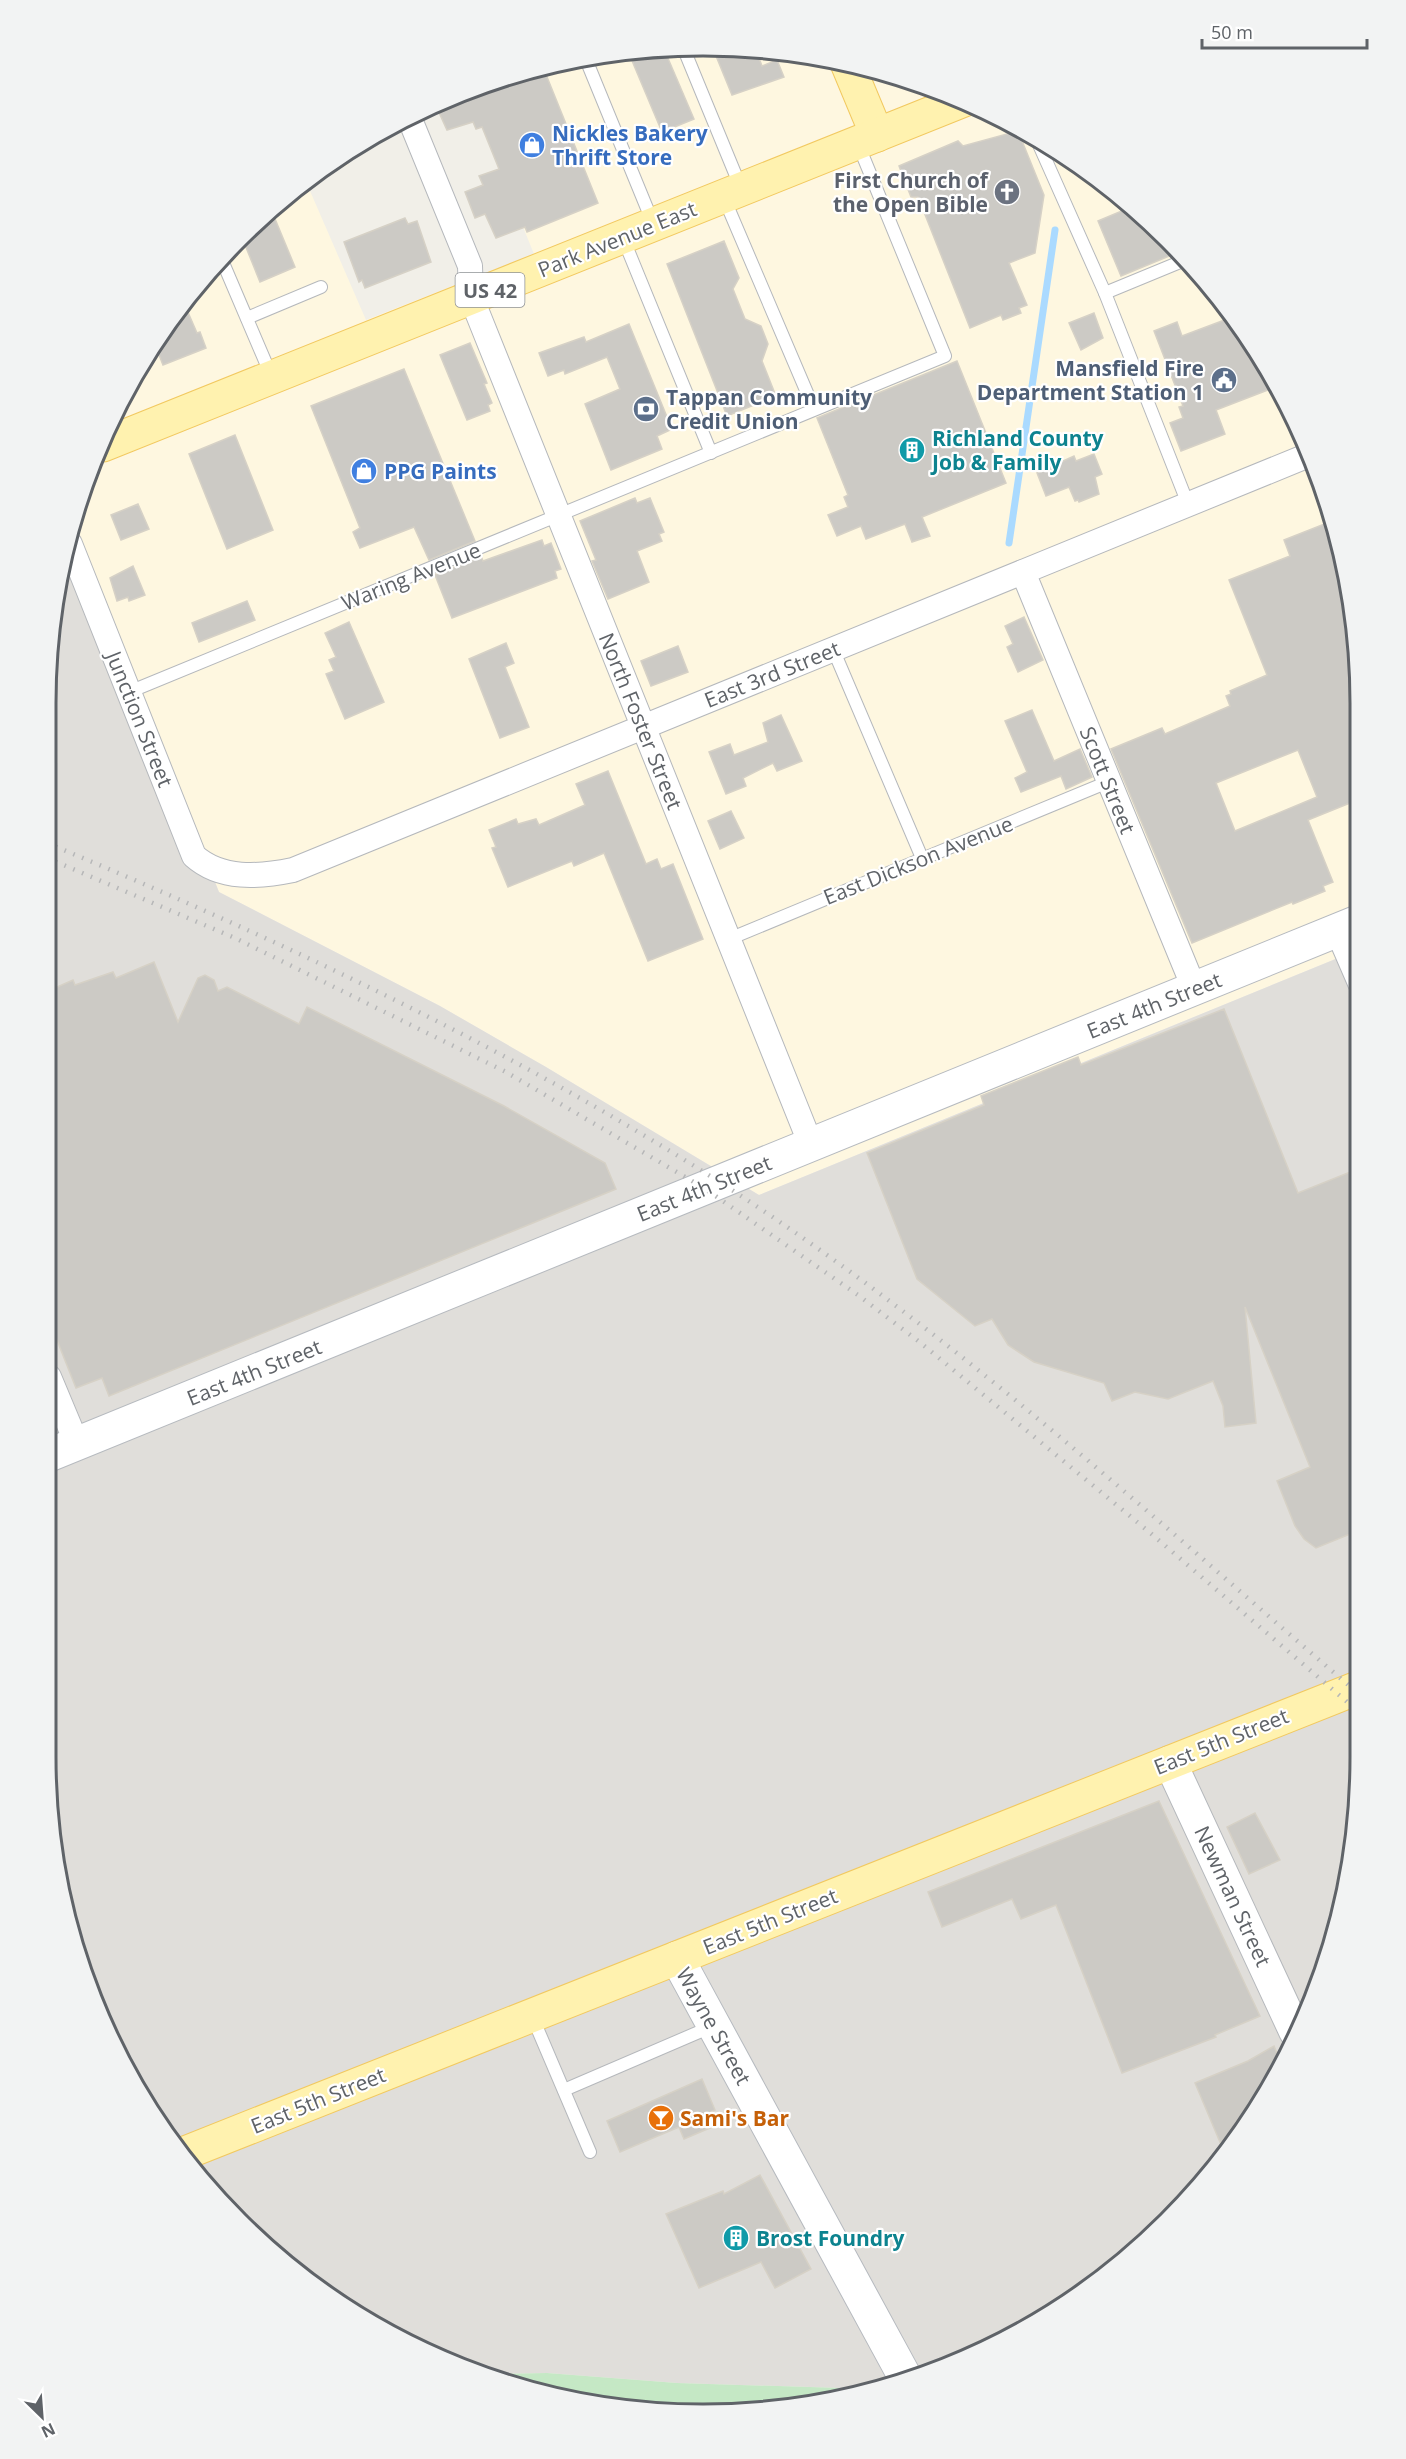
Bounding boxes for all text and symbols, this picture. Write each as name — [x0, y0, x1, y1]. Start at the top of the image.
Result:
scale bar — [1202, 12, 1367, 50]
text: 50 m — [1211, 20, 1253, 44]
place label: Nickles Bakery Thrift Store — [552, 119, 708, 171]
shop icon: Nickles Bakery Thrift Store — [517, 130, 547, 160]
place label: First Church of the Open Bible — [833, 166, 990, 218]
church icon: First Church of the Open Bible — [992, 177, 1022, 207]
street label: Park Avenue East — [534, 194, 700, 284]
road number: US 42 — [456, 273, 524, 307]
place label: Mansfield Fire Department Station 1 — [977, 354, 1204, 406]
public building icon: Mansfield Fire Department Station 1 — [1209, 365, 1239, 395]
place label: Tappan Community Credit Union — [666, 383, 872, 435]
bank icon: Tappan Community Credit Union — [631, 394, 661, 424]
place label: Richland County Job & Family — [930, 424, 1104, 476]
building icon: Richland County Job & Family — [897, 435, 927, 465]
shop icon: PPG Paints — [349, 456, 379, 486]
place label: PPG Paints — [384, 457, 497, 485]
street label: Waring Avenue — [337, 535, 485, 617]
street label: North Foster Street — [593, 628, 689, 814]
street label: East 3rd Street — [700, 634, 844, 714]
street label: Junction Street — [99, 645, 180, 791]
street label: Scott Street — [1074, 722, 1142, 838]
street label: East Dickson Avenue — [819, 809, 1017, 911]
street label: East 4th Street — [1083, 965, 1225, 1045]
street label: East 4th Street — [633, 1148, 775, 1228]
street label: East 4th Street — [183, 1332, 325, 1412]
street label: East 5th Street — [1150, 1701, 1292, 1781]
street label: Newman Street — [1188, 1821, 1278, 1971]
street label: East 5th Street — [699, 1881, 841, 1961]
street label: Wayne Street — [670, 1962, 758, 2090]
street label: East 5th Street — [247, 2060, 389, 2140]
bar icon: Sami's Bar — [646, 2103, 676, 2133]
place label: Sami's Bar — [680, 2104, 790, 2132]
building icon: Brost Foundry — [721, 2223, 751, 2253]
place label: Brost Foundry — [756, 2224, 905, 2252]
north arrow — [12, 2387, 72, 2447]
text: N — [38, 2418, 59, 2443]

